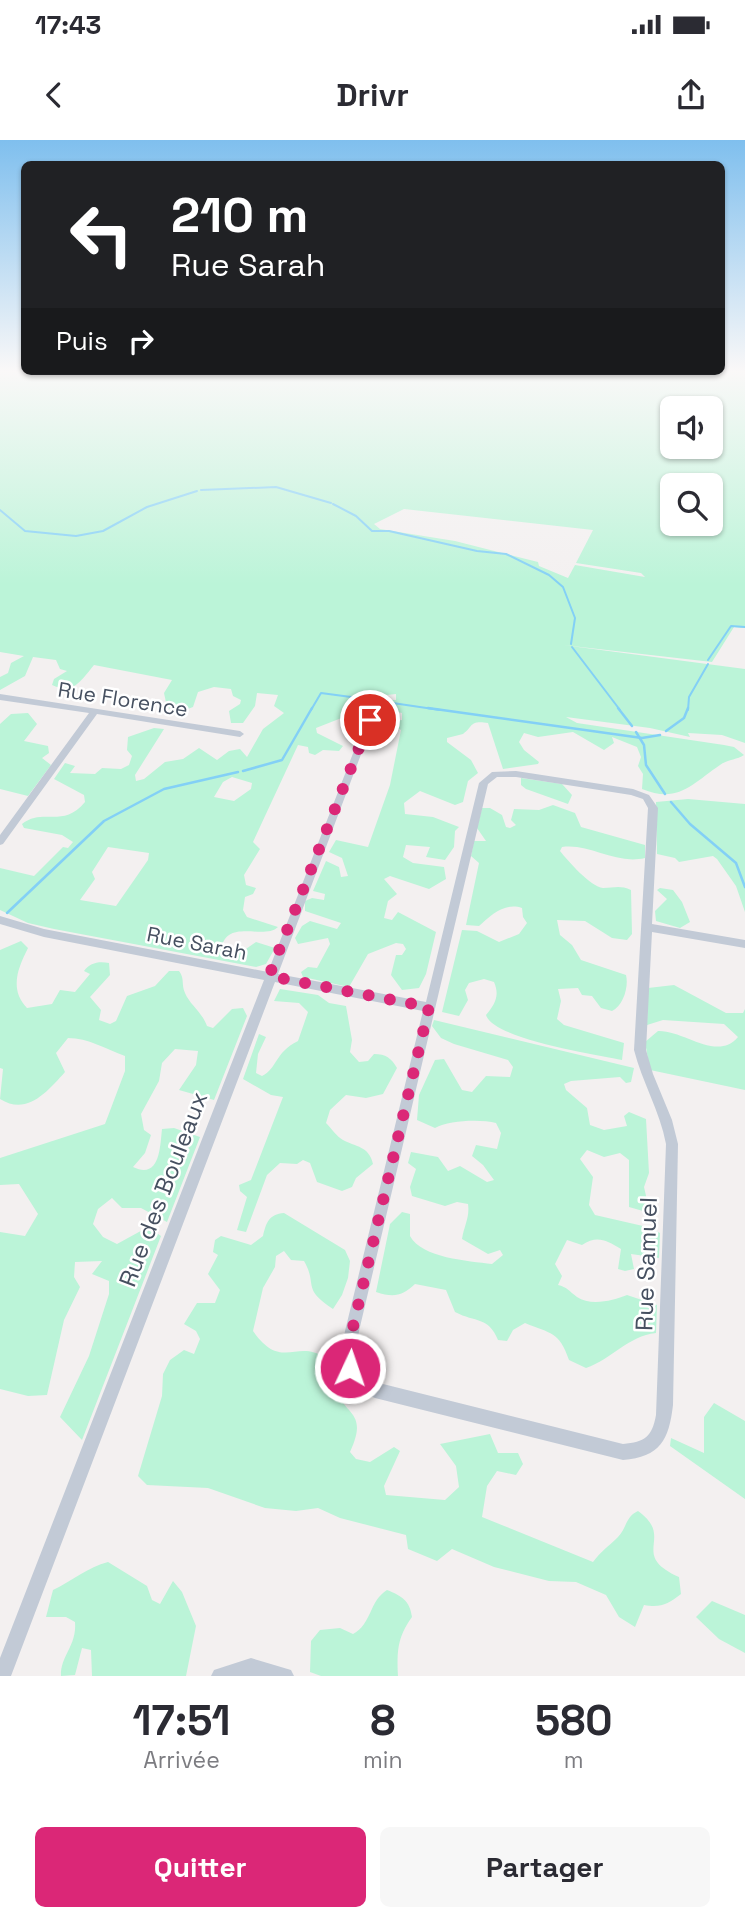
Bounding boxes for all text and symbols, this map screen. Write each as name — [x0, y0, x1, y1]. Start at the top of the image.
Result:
text: 17:43 — [35, 8, 101, 42]
text: Drivr — [336, 75, 409, 115]
icon: back — [35, 76, 73, 114]
icon: share — [672, 76, 710, 114]
text: 210 m — [171, 184, 308, 246]
icon: left — [56, 189, 147, 280]
text: Rue Sarah — [171, 245, 325, 285]
icon: right — [122, 322, 160, 360]
text: Puis — [56, 324, 108, 358]
map controls — [660, 396, 723, 536]
button: sound — [660, 396, 723, 459]
button: search — [660, 473, 723, 536]
street label: Rue Florence — [56, 675, 190, 723]
pin — [340, 690, 400, 750]
icon: arrive — [351, 701, 389, 739]
street label: Rue Sarah — [145, 920, 249, 966]
street label: Rue des Bouleaux — [112, 1087, 214, 1291]
street label: Rue Samuel — [628, 1197, 664, 1331]
position arrow — [313, 1331, 387, 1405]
text: 17:51 — [132, 1694, 231, 1747]
text: 8 — [370, 1694, 395, 1747]
text: 580 — [535, 1694, 613, 1747]
text: Arrivée — [143, 1745, 220, 1775]
text: min — [363, 1745, 403, 1775]
text: m — [564, 1745, 584, 1775]
button: Quitter — [35, 1827, 366, 1907]
button: Partager — [380, 1827, 710, 1907]

